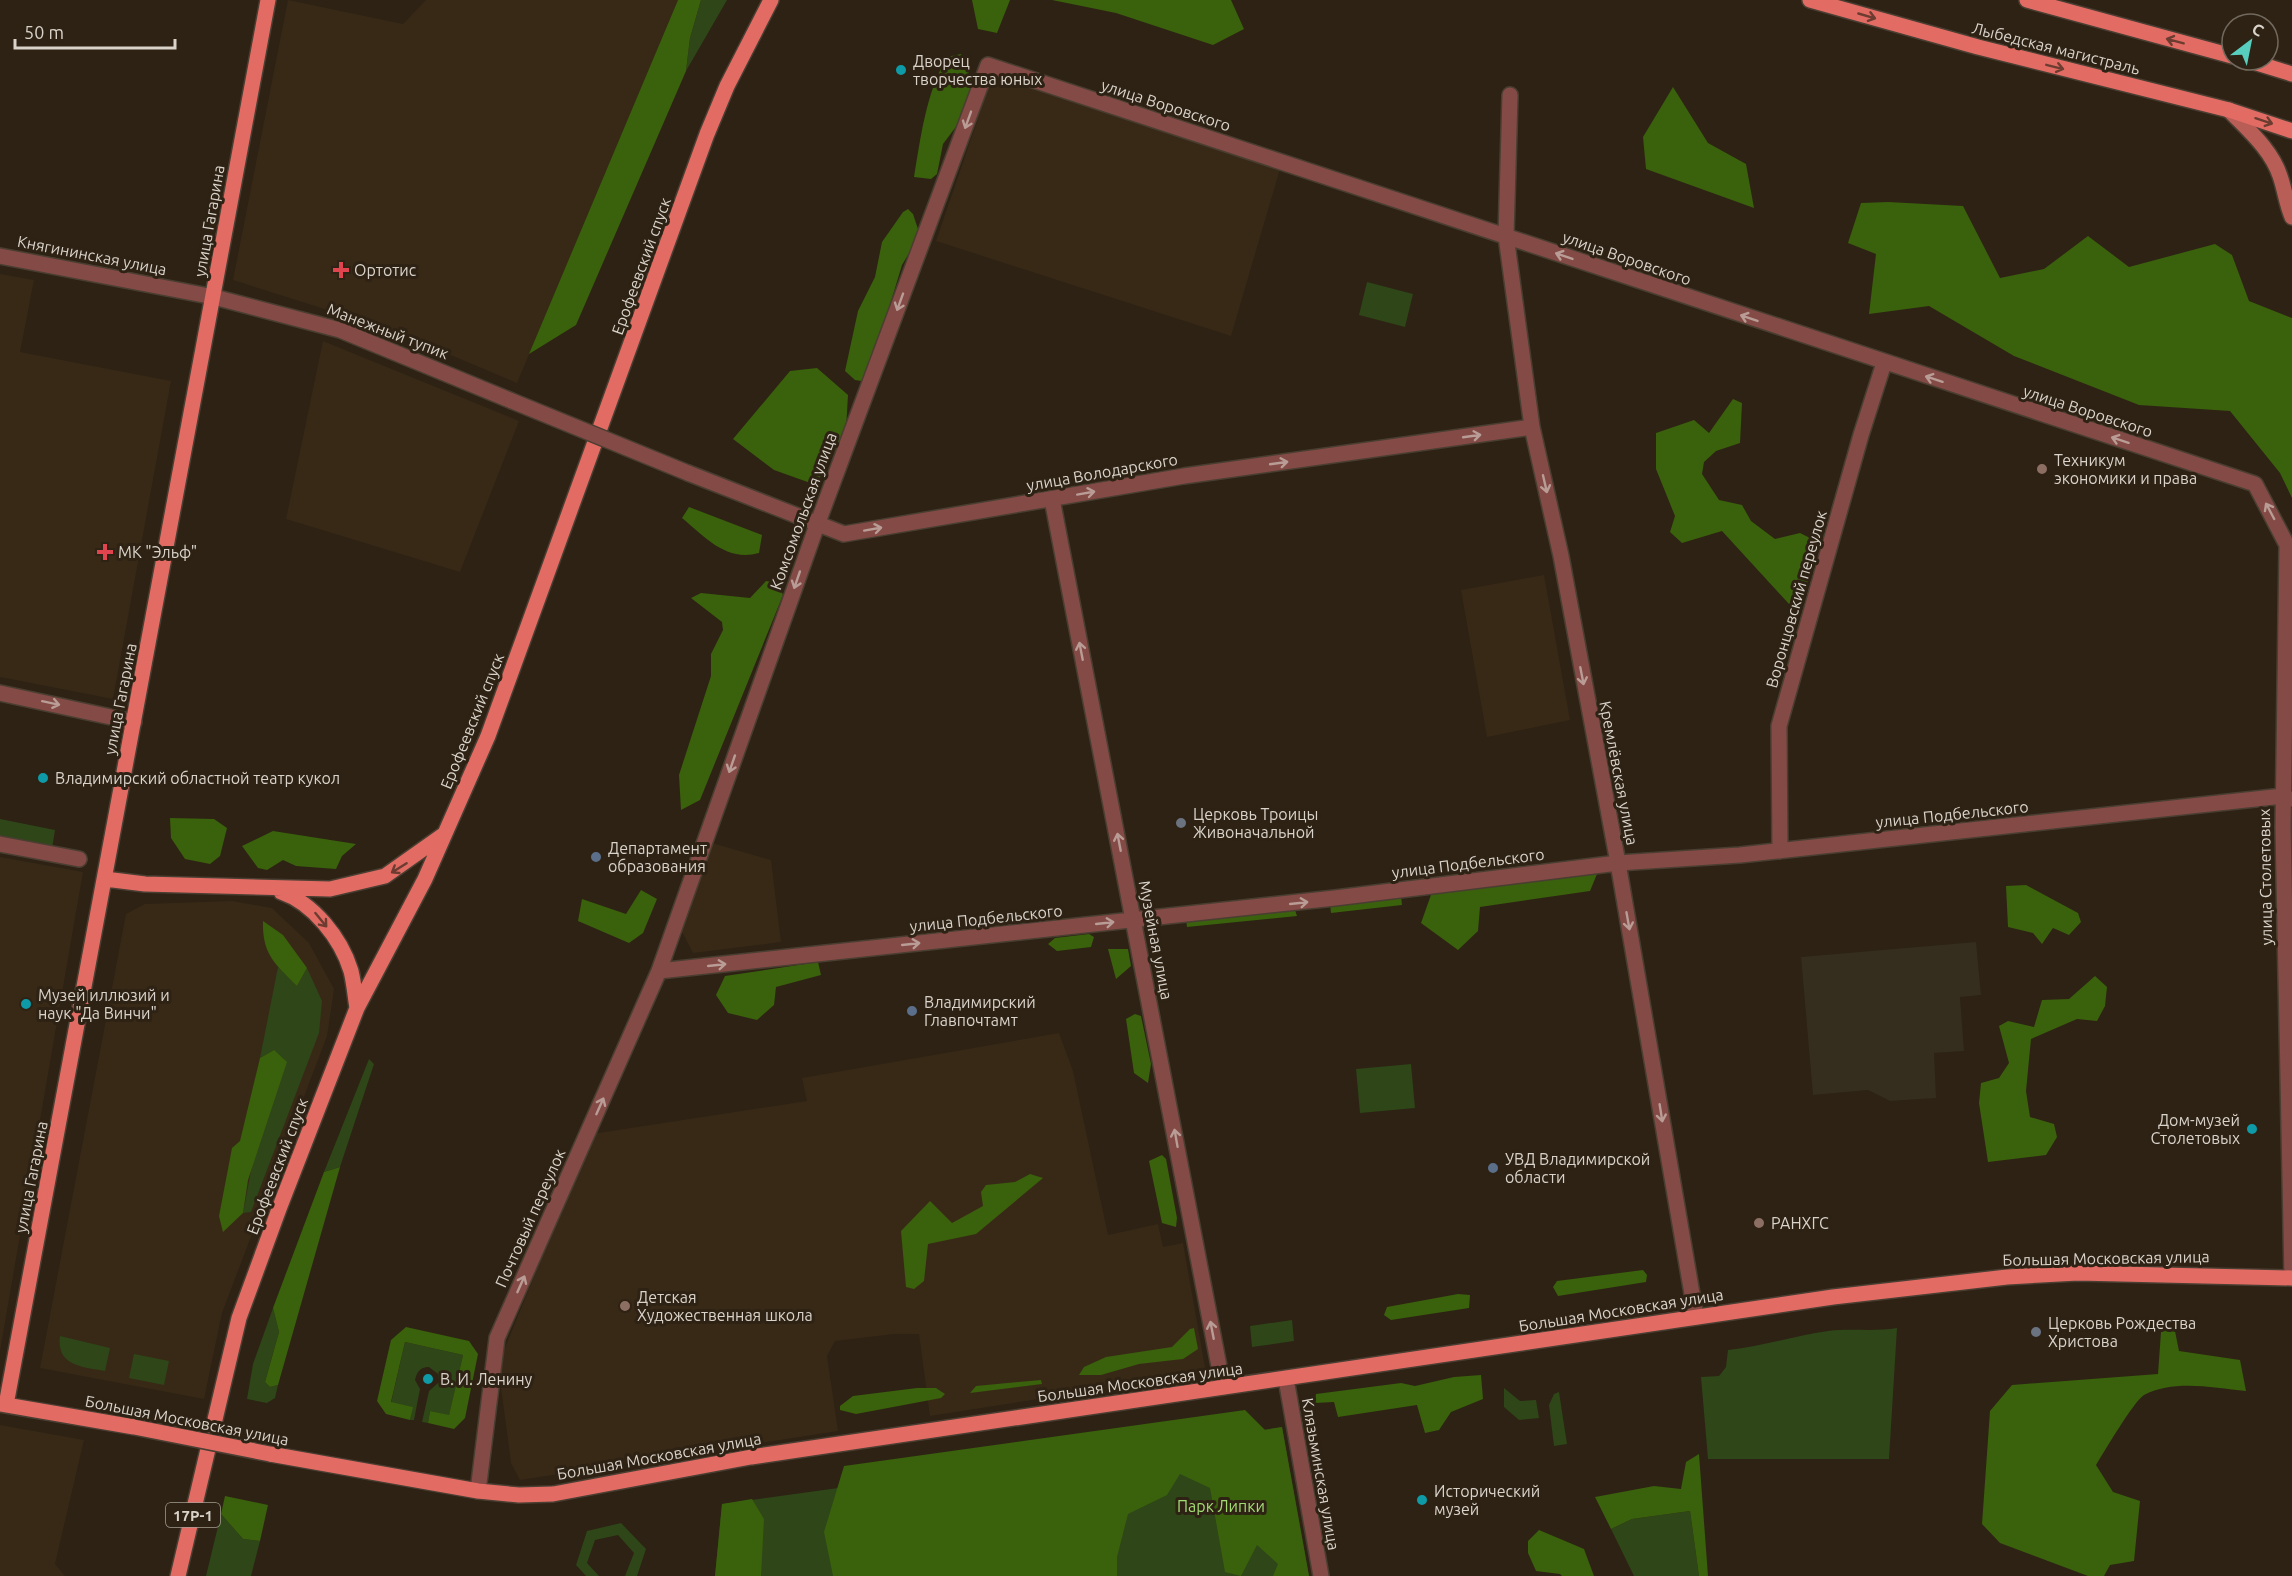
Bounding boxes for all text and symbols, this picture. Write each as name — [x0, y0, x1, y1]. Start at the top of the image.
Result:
one-way arrow — [1857, 11, 1876, 22]
scale bar — [15, 12, 176, 50]
north arrow — [2220, 12, 2280, 72]
street label: Лыбедская магистраль — [1970, 18, 2142, 78]
text: С — [2249, 19, 2267, 40]
text: 50 m — [24, 22, 64, 42]
one-way arrow — [2166, 35, 2185, 46]
place label: Дворец творчества юных — [913, 52, 1042, 88]
one-way arrow — [2045, 61, 2064, 73]
marker: Дворец творчества юных — [894, 63, 908, 77]
street label: улица Воровского — [1099, 76, 1233, 134]
one-way arrow — [961, 110, 972, 129]
one-way arrow — [2254, 117, 2273, 128]
street label: улица Гагарина — [190, 164, 228, 278]
street label: Ерофеевский спуск — [608, 195, 674, 337]
street label: улица Воровского — [1560, 228, 1694, 288]
street label: Княгининская улица — [16, 232, 168, 278]
one-way arrow — [1555, 249, 1574, 260]
marker: Ортотис — [332, 261, 350, 279]
place label: Ортотис — [354, 261, 417, 279]
one-way arrow — [893, 293, 904, 311]
street label: Манежный тупик — [325, 300, 451, 362]
one-way arrow — [1740, 311, 1759, 322]
one-way arrow — [1925, 373, 1944, 384]
street label: улица Воровского — [2021, 382, 2155, 440]
street label: Комсомольская улица — [766, 430, 840, 592]
one-way arrow — [1461, 430, 1481, 441]
one-way arrow — [2111, 433, 2130, 444]
street label: улица Володарского — [1025, 450, 1179, 494]
place label: Техникум экономики и права — [2054, 451, 2197, 487]
one-way arrow — [1268, 458, 1288, 469]
marker: Техникум экономики и права — [2035, 462, 2049, 476]
one-way arrow — [1540, 474, 1551, 494]
one-way arrow — [1076, 487, 1095, 498]
one-way arrow — [2264, 503, 2275, 521]
street label: Воронцовский переулок — [1762, 508, 1830, 690]
one-way arrow — [863, 524, 882, 535]
marker: МК "Эльф" — [96, 543, 114, 561]
place label: МК "Эльф" — [118, 543, 197, 561]
one-way arrow — [791, 570, 802, 589]
street label: улица Гагарина — [100, 642, 140, 756]
one-way arrow — [1075, 642, 1086, 661]
street label: Ерофеевский спуск — [437, 651, 507, 791]
one-way arrow — [1577, 665, 1588, 685]
one-way arrow — [41, 698, 60, 709]
street label: Кремлёвская улица — [1596, 699, 1642, 847]
one-way arrow — [726, 754, 737, 773]
place label: Владимирский областной театр кукол — [55, 769, 340, 787]
marker: Владимирский областной театр кукол — [36, 771, 50, 785]
street label: улица Подбельского — [1875, 797, 2029, 831]
place label: Церковь Троицы Живоначальной — [1193, 805, 1318, 841]
street label: улица Столетовых — [2255, 808, 2275, 946]
marker: Церковь Троицы Живоначальной — [1174, 816, 1188, 830]
one-way arrow — [1113, 833, 1124, 852]
place label: Департамент образования — [608, 839, 707, 875]
street label: улица Подбельского — [1391, 845, 1545, 881]
marker: Департамент образования — [589, 850, 603, 864]
one-way arrow — [391, 862, 408, 874]
street label: Музейная улица — [1136, 879, 1176, 1001]
one-way arrow — [1288, 897, 1308, 908]
street label: улица Подбельского — [909, 901, 1063, 935]
one-way arrow — [1623, 910, 1634, 930]
one-way arrow — [314, 912, 327, 928]
one-way arrow — [1094, 918, 1114, 929]
one-way arrow — [901, 938, 920, 949]
one-way arrow — [707, 959, 727, 970]
place label: Музей иллюзий и наук "Да Винчи" — [38, 986, 170, 1022]
place label: Владимирский Главпочтамт — [924, 993, 1036, 1029]
marker: Музей иллюзий и наук "Да Винчи" — [19, 997, 33, 1011]
marker: Владимирский Главпочтамт — [905, 1004, 919, 1018]
street label: Ерофеевский спуск — [243, 1095, 311, 1237]
one-way arrow — [595, 1097, 606, 1116]
one-way arrow — [1656, 1103, 1667, 1122]
place label: Дом-музей Столетовых — [2151, 1111, 2240, 1147]
street label: улица Гагарина — [11, 1120, 51, 1234]
marker: Дом-музей Столетовых — [2245, 1122, 2259, 1136]
one-way arrow — [1171, 1129, 1182, 1149]
street label: Почтовый переулок — [491, 1146, 569, 1290]
place label: УВД Владимирской области — [1505, 1150, 1650, 1186]
marker: УВД Владимирской области — [1486, 1161, 1500, 1175]
place label: РАНХГС — [1771, 1214, 1829, 1232]
marker: РАНХГС — [1752, 1216, 1766, 1230]
street label: Большая Московская улица — [2002, 1247, 2210, 1269]
one-way arrow — [516, 1275, 527, 1293]
street label: Большая Московская улица — [1517, 1285, 1725, 1335]
place label: Детская Художественная школа — [637, 1288, 813, 1324]
marker: Детская Художественная школа — [618, 1299, 632, 1313]
place label: Церковь Рождества Христова — [2048, 1314, 2196, 1350]
one-way arrow — [1206, 1321, 1217, 1340]
marker: Церковь Рождества Христова — [2029, 1325, 2043, 1339]
street label: Большая Московская улица — [1036, 1359, 1244, 1405]
place label: В. И. Ленину — [440, 1370, 533, 1388]
marker: В. И. Ленину — [421, 1372, 435, 1386]
street label: Большая Московская улица — [84, 1391, 290, 1449]
street label: Клязьминская улица — [1299, 1396, 1343, 1552]
street label: Большая Московская улица — [555, 1429, 763, 1483]
place label: Исторический музей — [1434, 1482, 1540, 1518]
marker: Исторический музей — [1415, 1493, 1429, 1507]
park label: Парк Липки — [1177, 1497, 1265, 1515]
road number: 17Р-1 — [166, 1503, 220, 1527]

